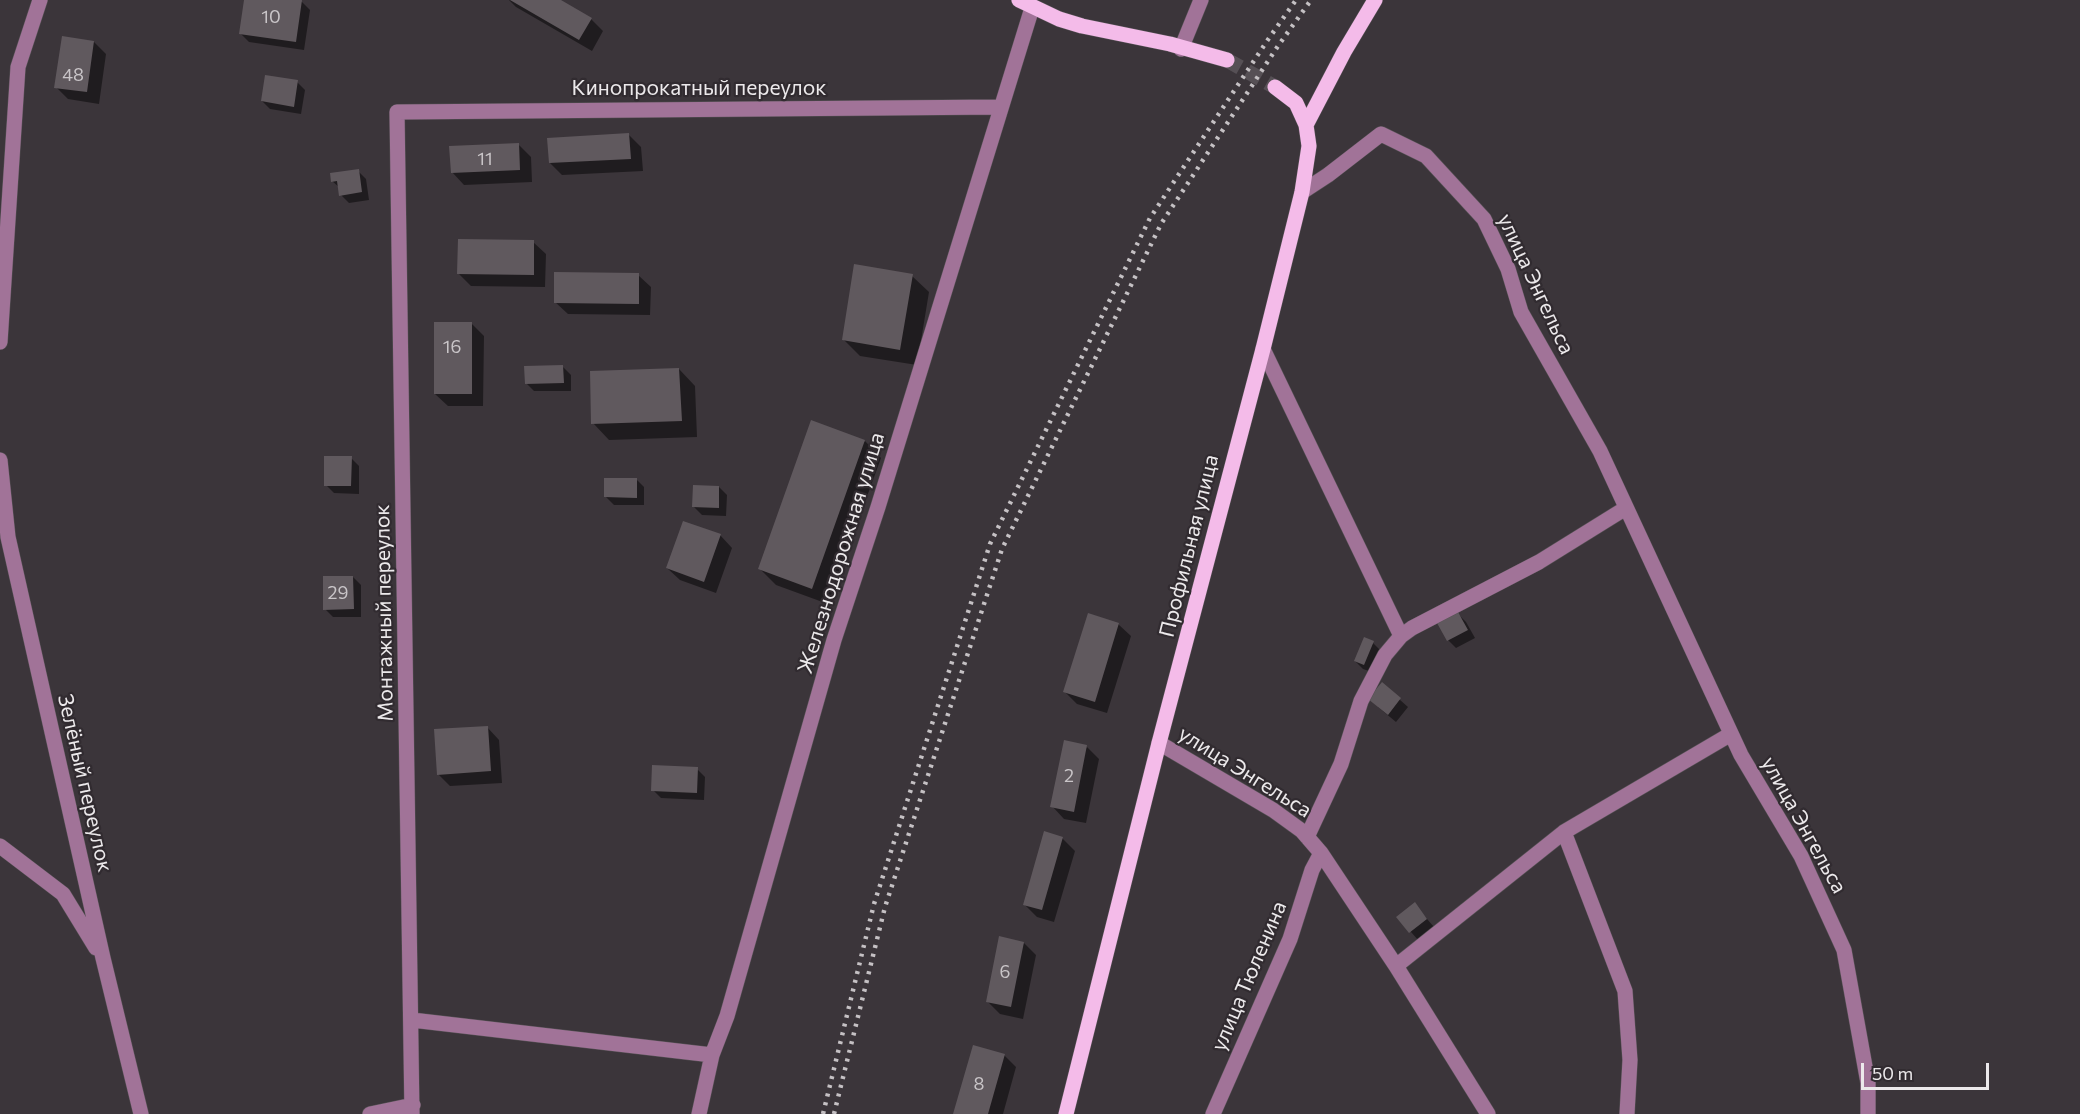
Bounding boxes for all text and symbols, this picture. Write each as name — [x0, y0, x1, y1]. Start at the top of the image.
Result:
house number: 10 — [261, 6, 281, 28]
house number: 48 — [62, 64, 84, 86]
street label: Кинопрокатный переулок — [572, 75, 826, 101]
house number: 11 — [477, 148, 493, 170]
street label: улица Энгельса — [1492, 210, 1580, 358]
house number: 16 — [443, 336, 461, 358]
street label: Железнодорожная улица — [792, 429, 890, 677]
street label: Профильная улица — [1154, 452, 1224, 640]
street label: Монтажный переулок — [370, 504, 398, 722]
house number: 29 — [328, 582, 348, 604]
street label: Зелёный переулок — [52, 692, 118, 874]
street label: улица Энгельса — [1174, 721, 1316, 823]
street label: улица Энгельса — [1756, 752, 1852, 898]
house number: 2 — [1064, 765, 1074, 787]
street label: улица Тюленина — [1206, 897, 1292, 1055]
house number: 6 — [1000, 961, 1010, 983]
scale bar — [1864, 1051, 1992, 1089]
text: 50 m — [1872, 1062, 1913, 1084]
house number: 8 — [974, 1073, 984, 1095]

